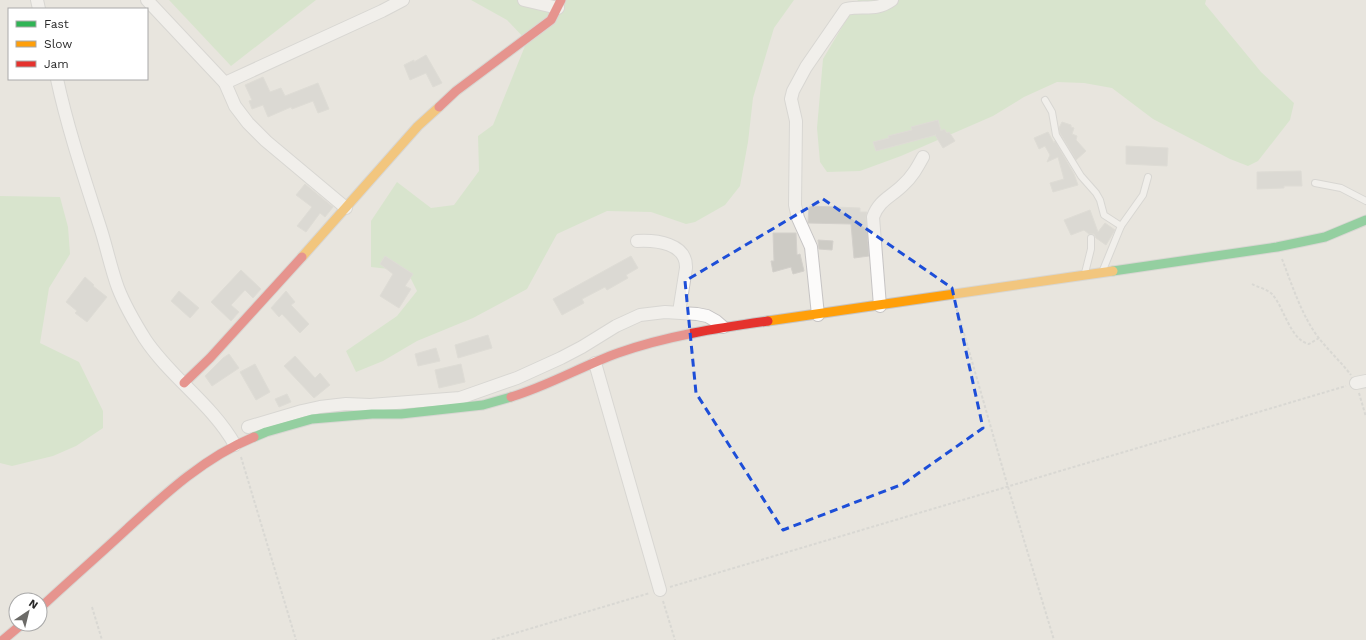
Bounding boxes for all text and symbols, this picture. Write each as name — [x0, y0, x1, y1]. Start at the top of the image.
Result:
legend — [8, 8, 148, 80]
text: Fast — [44, 17, 69, 31]
text: Slow — [44, 37, 72, 51]
text: Jam — [44, 57, 69, 71]
north arrow — [8, 592, 48, 632]
text: N — [26, 597, 41, 612]

